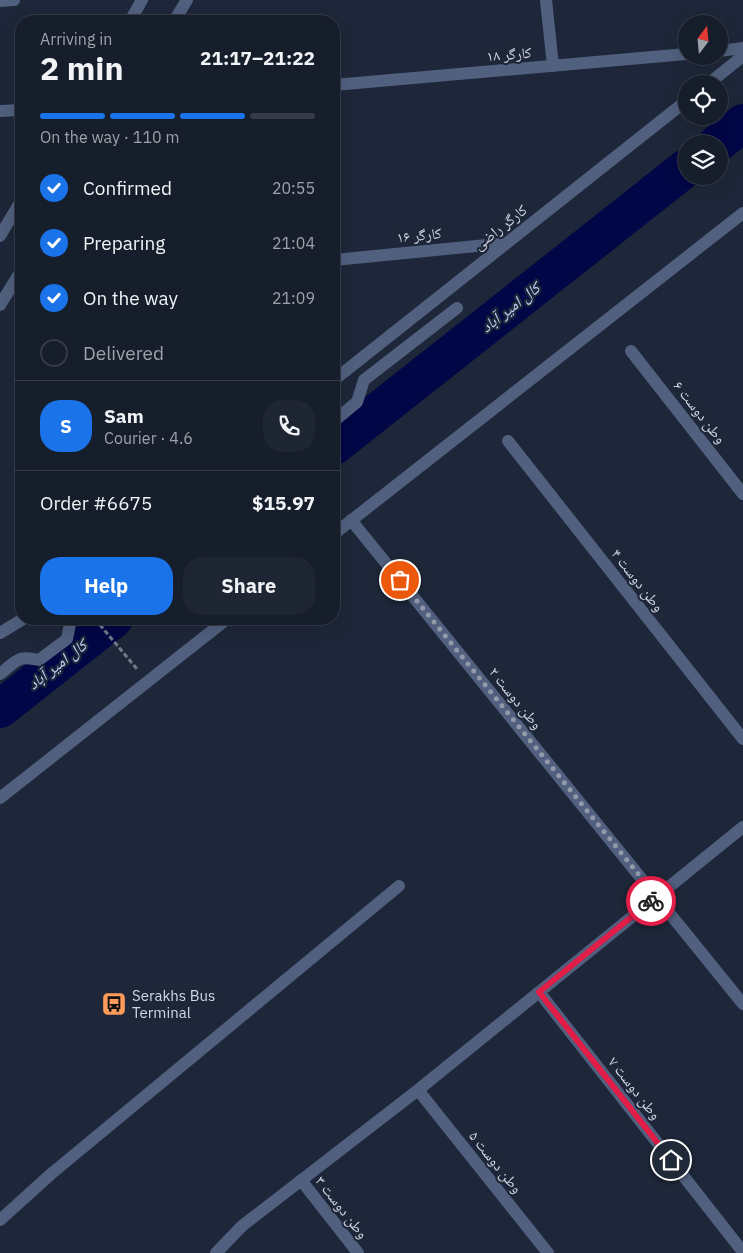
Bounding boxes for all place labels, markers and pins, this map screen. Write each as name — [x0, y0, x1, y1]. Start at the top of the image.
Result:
pin — [379, 559, 421, 601]
place label: Serakhs Bus Terminal — [132, 986, 215, 1022]
bus stop icon: Serakhs Bus Terminal — [101, 991, 127, 1017]
pin — [650, 1139, 692, 1181]

